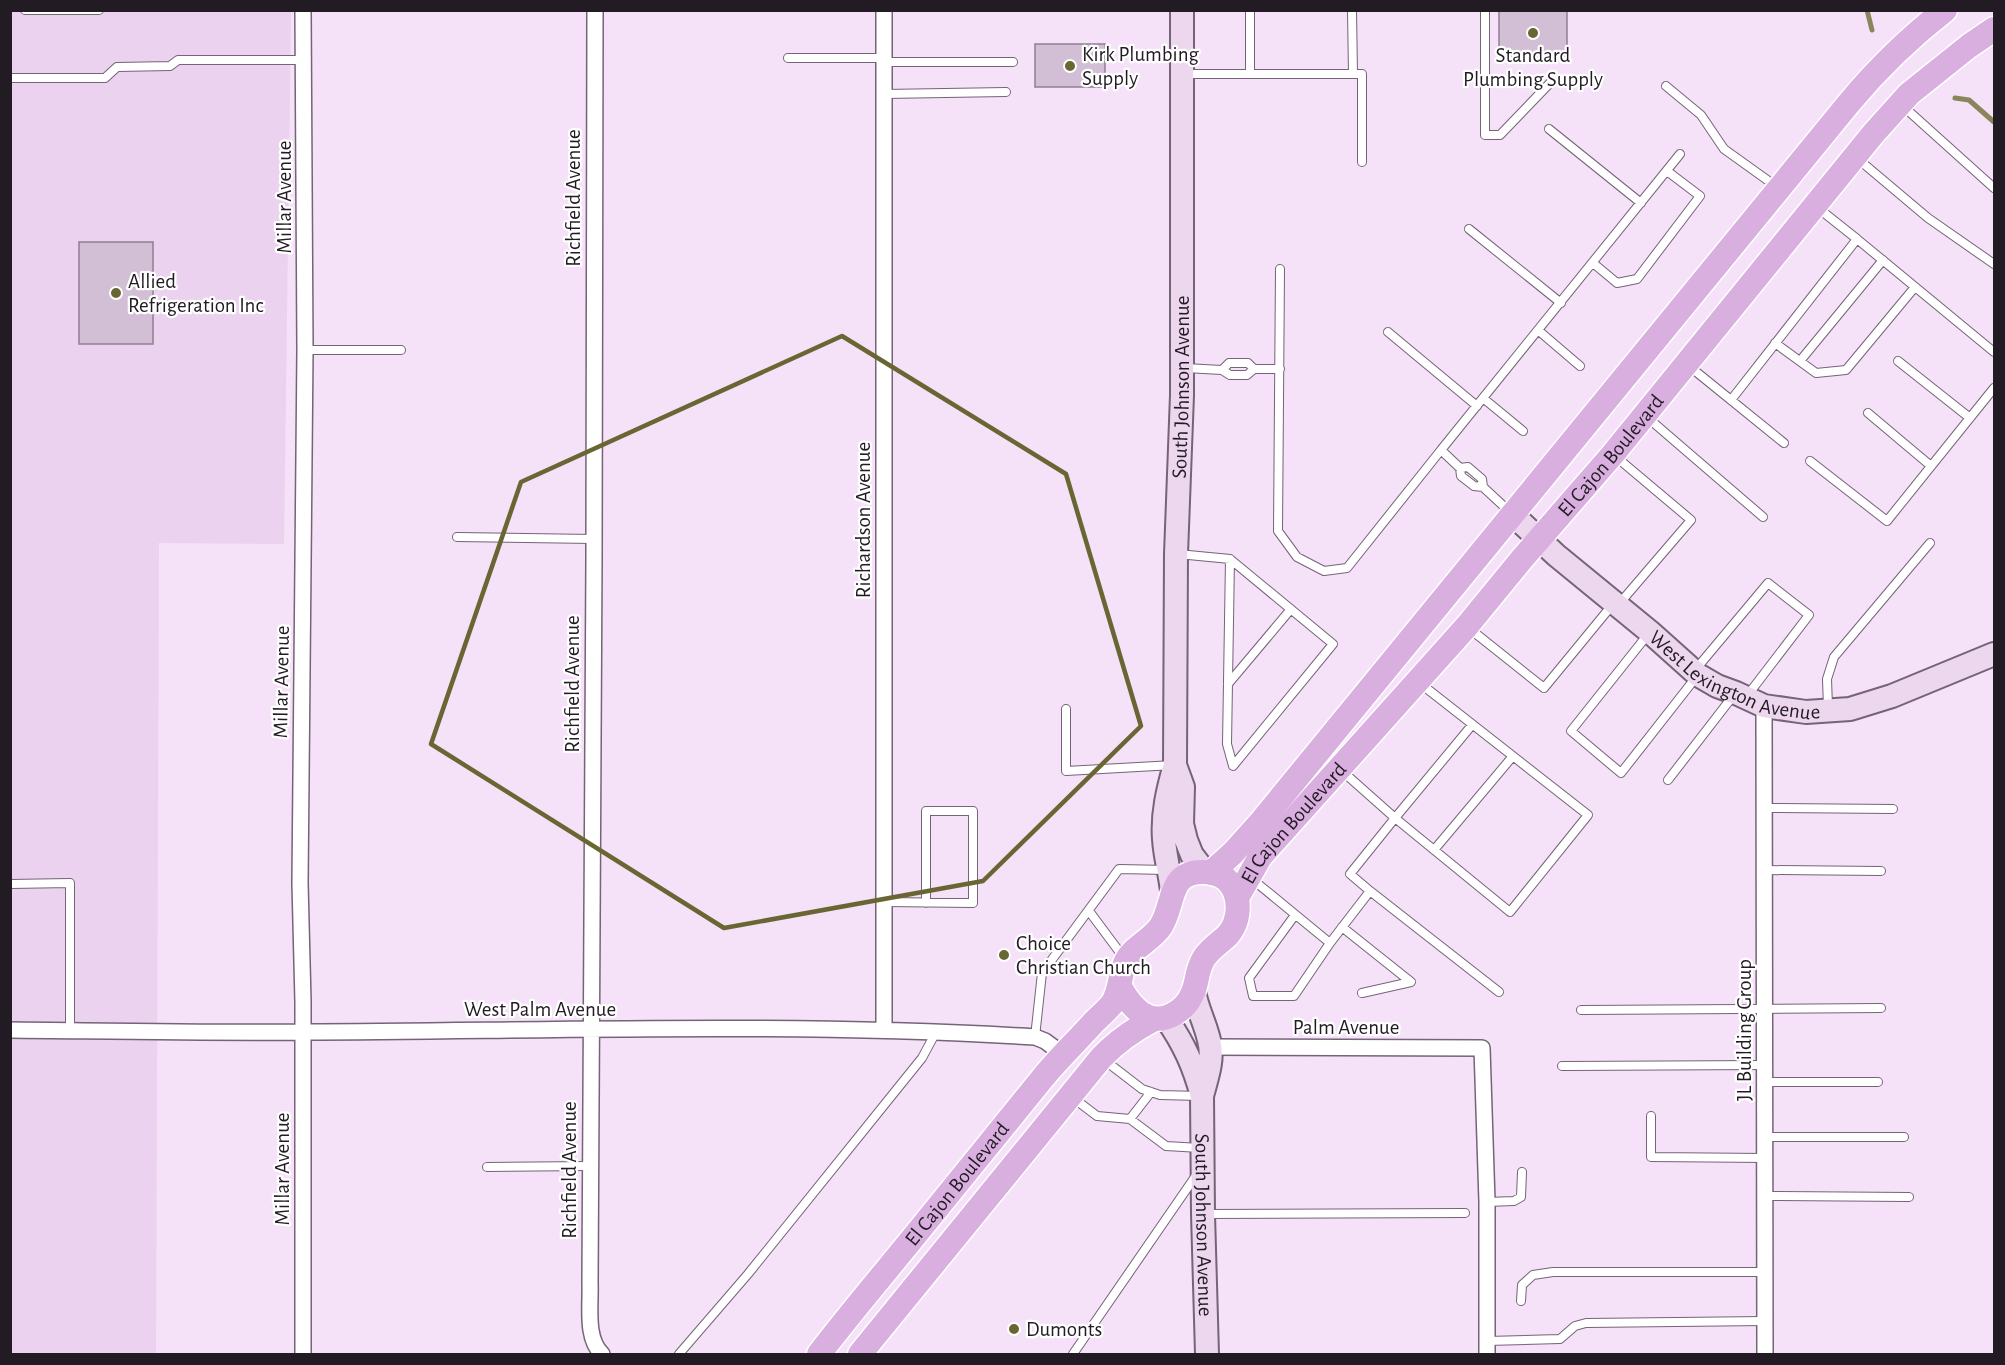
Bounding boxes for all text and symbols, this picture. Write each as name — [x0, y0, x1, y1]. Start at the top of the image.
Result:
marker: Standard Plumbing Supply — [1526, 26, 1540, 40]
place label: Kirk Plumbing Supply — [1082, 44, 1200, 89]
place label: Standard Plumbing Supply — [1463, 45, 1603, 90]
marker: Kirk Plumbing Supply — [1063, 59, 1077, 73]
street label: Richfield Avenue — [563, 129, 584, 267]
street label: Millar Avenue — [274, 141, 295, 253]
place label: Allied Refrigeration Inc — [128, 271, 264, 316]
marker: Allied Refrigeration Inc — [109, 286, 123, 300]
street label: South Johnson Avenue — [1169, 296, 1193, 479]
street label: El Cajon Boulevard — [1554, 391, 1668, 521]
street label: Richardson Avenue — [853, 442, 874, 598]
street label: Richfield Avenue — [562, 615, 583, 753]
street label: Millar Avenue — [270, 625, 293, 739]
street label: West Lexington Avenue — [1645, 627, 1821, 724]
street label: El Cajon Boulevard — [1237, 758, 1351, 888]
place label: Choice Christian Church — [1016, 933, 1151, 978]
marker: Choice Christian Church — [997, 948, 1011, 962]
street label: JL Building Group — [1734, 959, 1755, 1101]
street label: West Palm Avenue — [464, 999, 616, 1020]
street label: Palm Avenue — [1293, 1017, 1399, 1038]
street label: Richfield Avenue — [559, 1101, 580, 1239]
street label: Millar Avenue — [272, 1113, 293, 1225]
street label: El Cajon Boulevard — [901, 1118, 1013, 1250]
street label: South Johnson Avenue — [1191, 1133, 1216, 1317]
place label: Dumonts — [1026, 1319, 1102, 1340]
marker: Dumonts — [1007, 1322, 1021, 1336]

